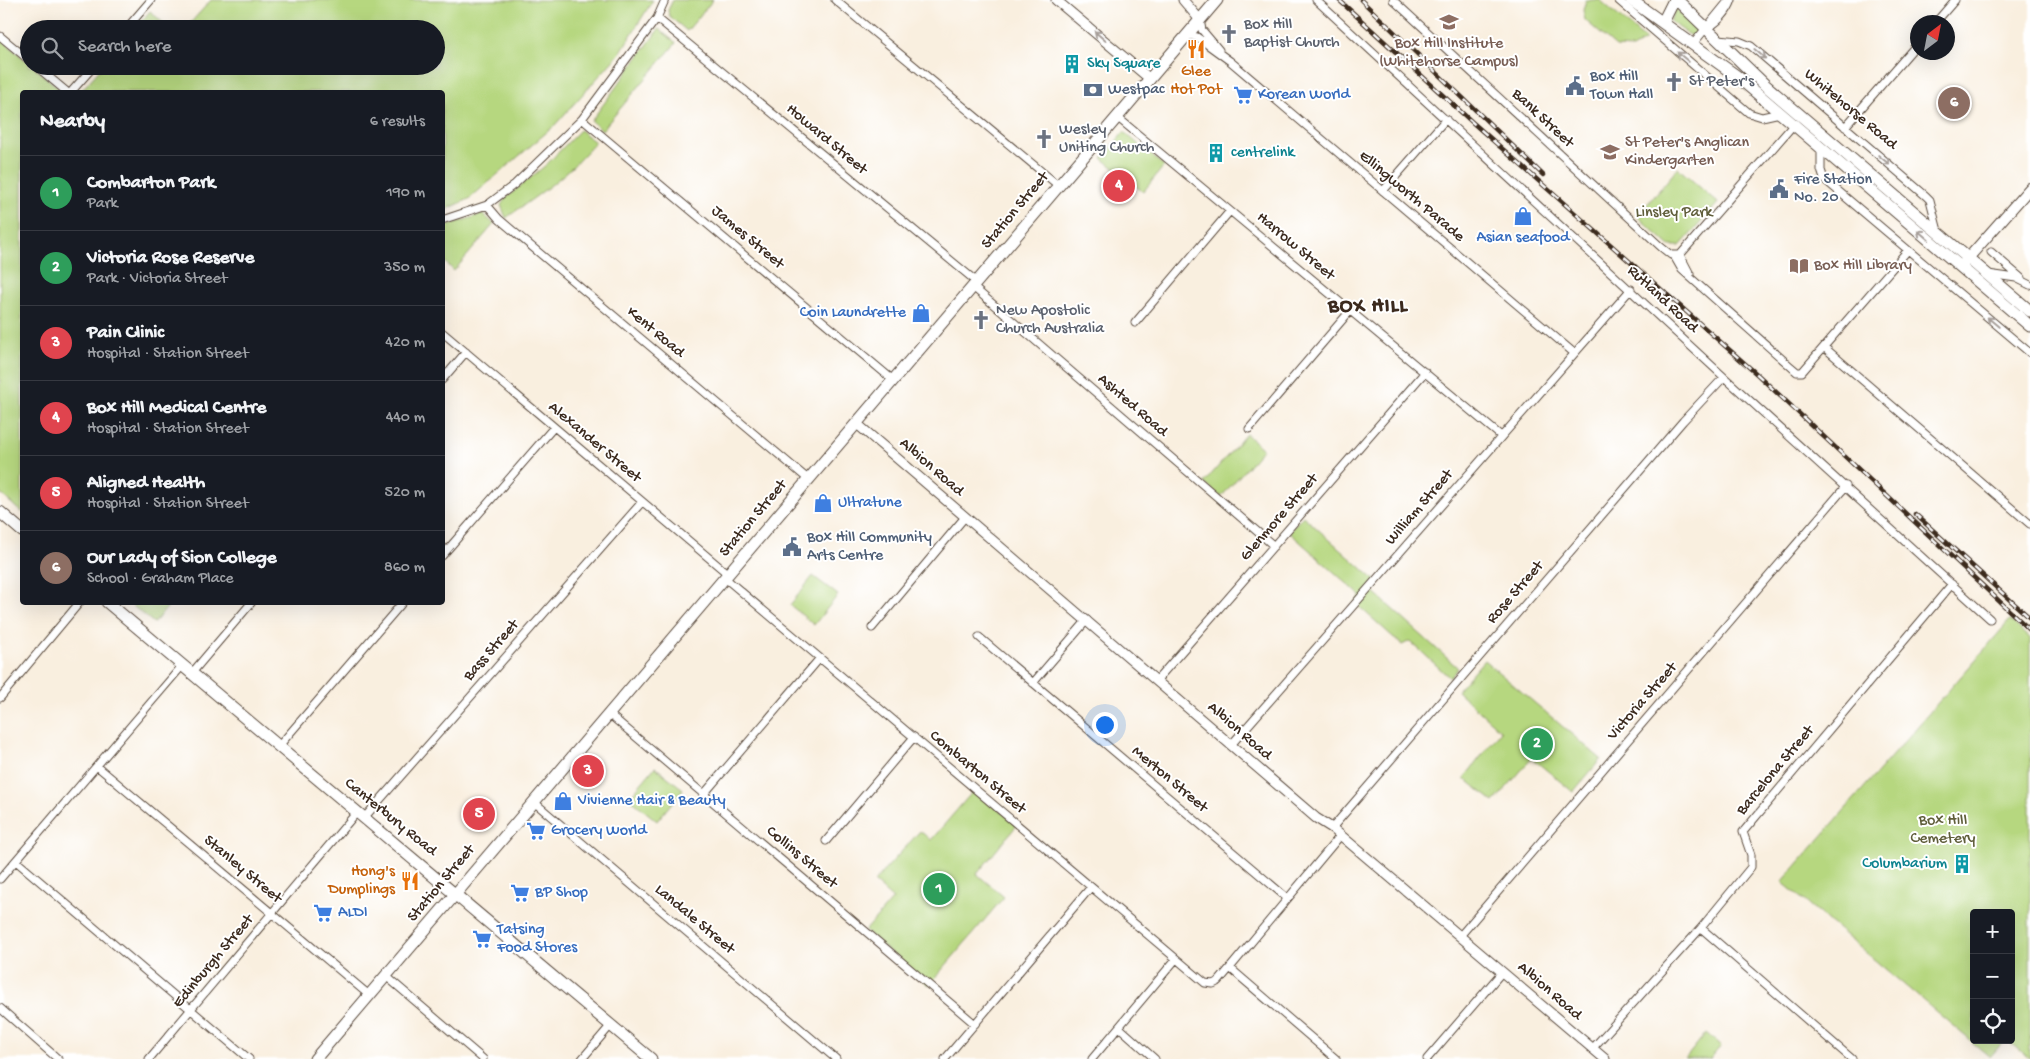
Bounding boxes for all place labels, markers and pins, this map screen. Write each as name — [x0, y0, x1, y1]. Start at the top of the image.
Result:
school or university icon: Box Hill Institute (Whitehorse Campus) — [1438, 11, 1460, 33]
place label: Box Hill Baptist Church — [1243, 16, 1340, 53]
church icon: Box Hill Baptist Church — [1218, 23, 1240, 45]
place label: Box Hill Institute (Whitehorse Campus) — [1379, 35, 1519, 72]
restaurant icon: Glee Hot Pot — [1185, 38, 1207, 60]
building icon: Sky Square — [1061, 53, 1083, 75]
place label: Sky Square — [1087, 55, 1161, 74]
place label: Glee Hot Pot — [1170, 63, 1223, 100]
place label: Box Hill Town Hall — [1589, 68, 1653, 105]
church icon: St Peter's — [1663, 71, 1685, 93]
place label: St Peter's — [1689, 73, 1755, 92]
public building icon: Box Hill Town Hall — [1564, 75, 1586, 97]
bank icon: Westpac — [1082, 79, 1104, 101]
place label: Westpac — [1108, 81, 1165, 100]
supermarket icon: Korean World — [1232, 84, 1254, 106]
pin: 6 — [1938, 84, 1970, 122]
place label: Korean World — [1258, 86, 1351, 105]
place label: Wesley Uniting Church — [1059, 121, 1155, 158]
church icon: Wesley Uniting Church — [1033, 128, 1055, 150]
place label: St Peter's Anglican Kindergarten — [1625, 134, 1749, 171]
school or university icon: St Peter's Anglican Kindergarten — [1599, 141, 1621, 163]
building icon: centrelink — [1205, 142, 1227, 164]
place label: centrelink — [1231, 144, 1296, 163]
pin: 4 — [1103, 167, 1135, 205]
place label: Fire Station No. 20 — [1793, 171, 1873, 208]
public building icon: Fire Station No. 20 — [1768, 178, 1790, 200]
shop icon: Asian seafood — [1512, 205, 1534, 227]
place label: Asian seafood — [1477, 229, 1571, 248]
library icon: Box Hill Library — [1788, 255, 1810, 277]
place label: Box Hill Library — [1813, 257, 1912, 276]
shop icon: Coin Laundrette — [910, 302, 932, 324]
place label: New Apostolic Church Australia — [996, 302, 1105, 339]
place label: Coin Laundrette — [800, 304, 907, 323]
church icon: New Apostolic Church Australia — [970, 309, 992, 331]
shop icon: Ultratune — [812, 492, 834, 514]
place label: Ultratune — [838, 494, 902, 513]
place label: Box Hill Community Arts Centre — [806, 529, 932, 566]
public building icon: Box Hill Community Arts Centre — [781, 536, 803, 558]
pin: 2 — [1521, 725, 1553, 763]
pin: 3 — [572, 752, 604, 790]
shop icon: Vivienne Hair & Beauty — [552, 790, 574, 812]
place label: Vivienne Hair & Beauty — [577, 792, 726, 811]
pin: 5 — [463, 795, 495, 833]
supermarket icon: Grocery World — [525, 820, 547, 842]
place label: Grocery World — [551, 822, 648, 841]
building icon: Columbarium — [1951, 853, 1973, 875]
place label: Columbarium — [1862, 855, 1948, 874]
place label: Hong's Dumplings — [327, 863, 396, 900]
restaurant icon: Hong's Dumplings — [399, 870, 421, 892]
pin: 1 — [923, 870, 955, 908]
supermarket icon: BP Shop — [509, 882, 531, 904]
place label: BP Shop — [534, 884, 588, 903]
supermarket icon: ALDI — [312, 902, 334, 924]
place label: ALDI — [338, 904, 368, 923]
place label: Tatsing Food Stores — [496, 921, 578, 958]
supermarket icon: Tatsing Food Stores — [471, 928, 493, 950]

